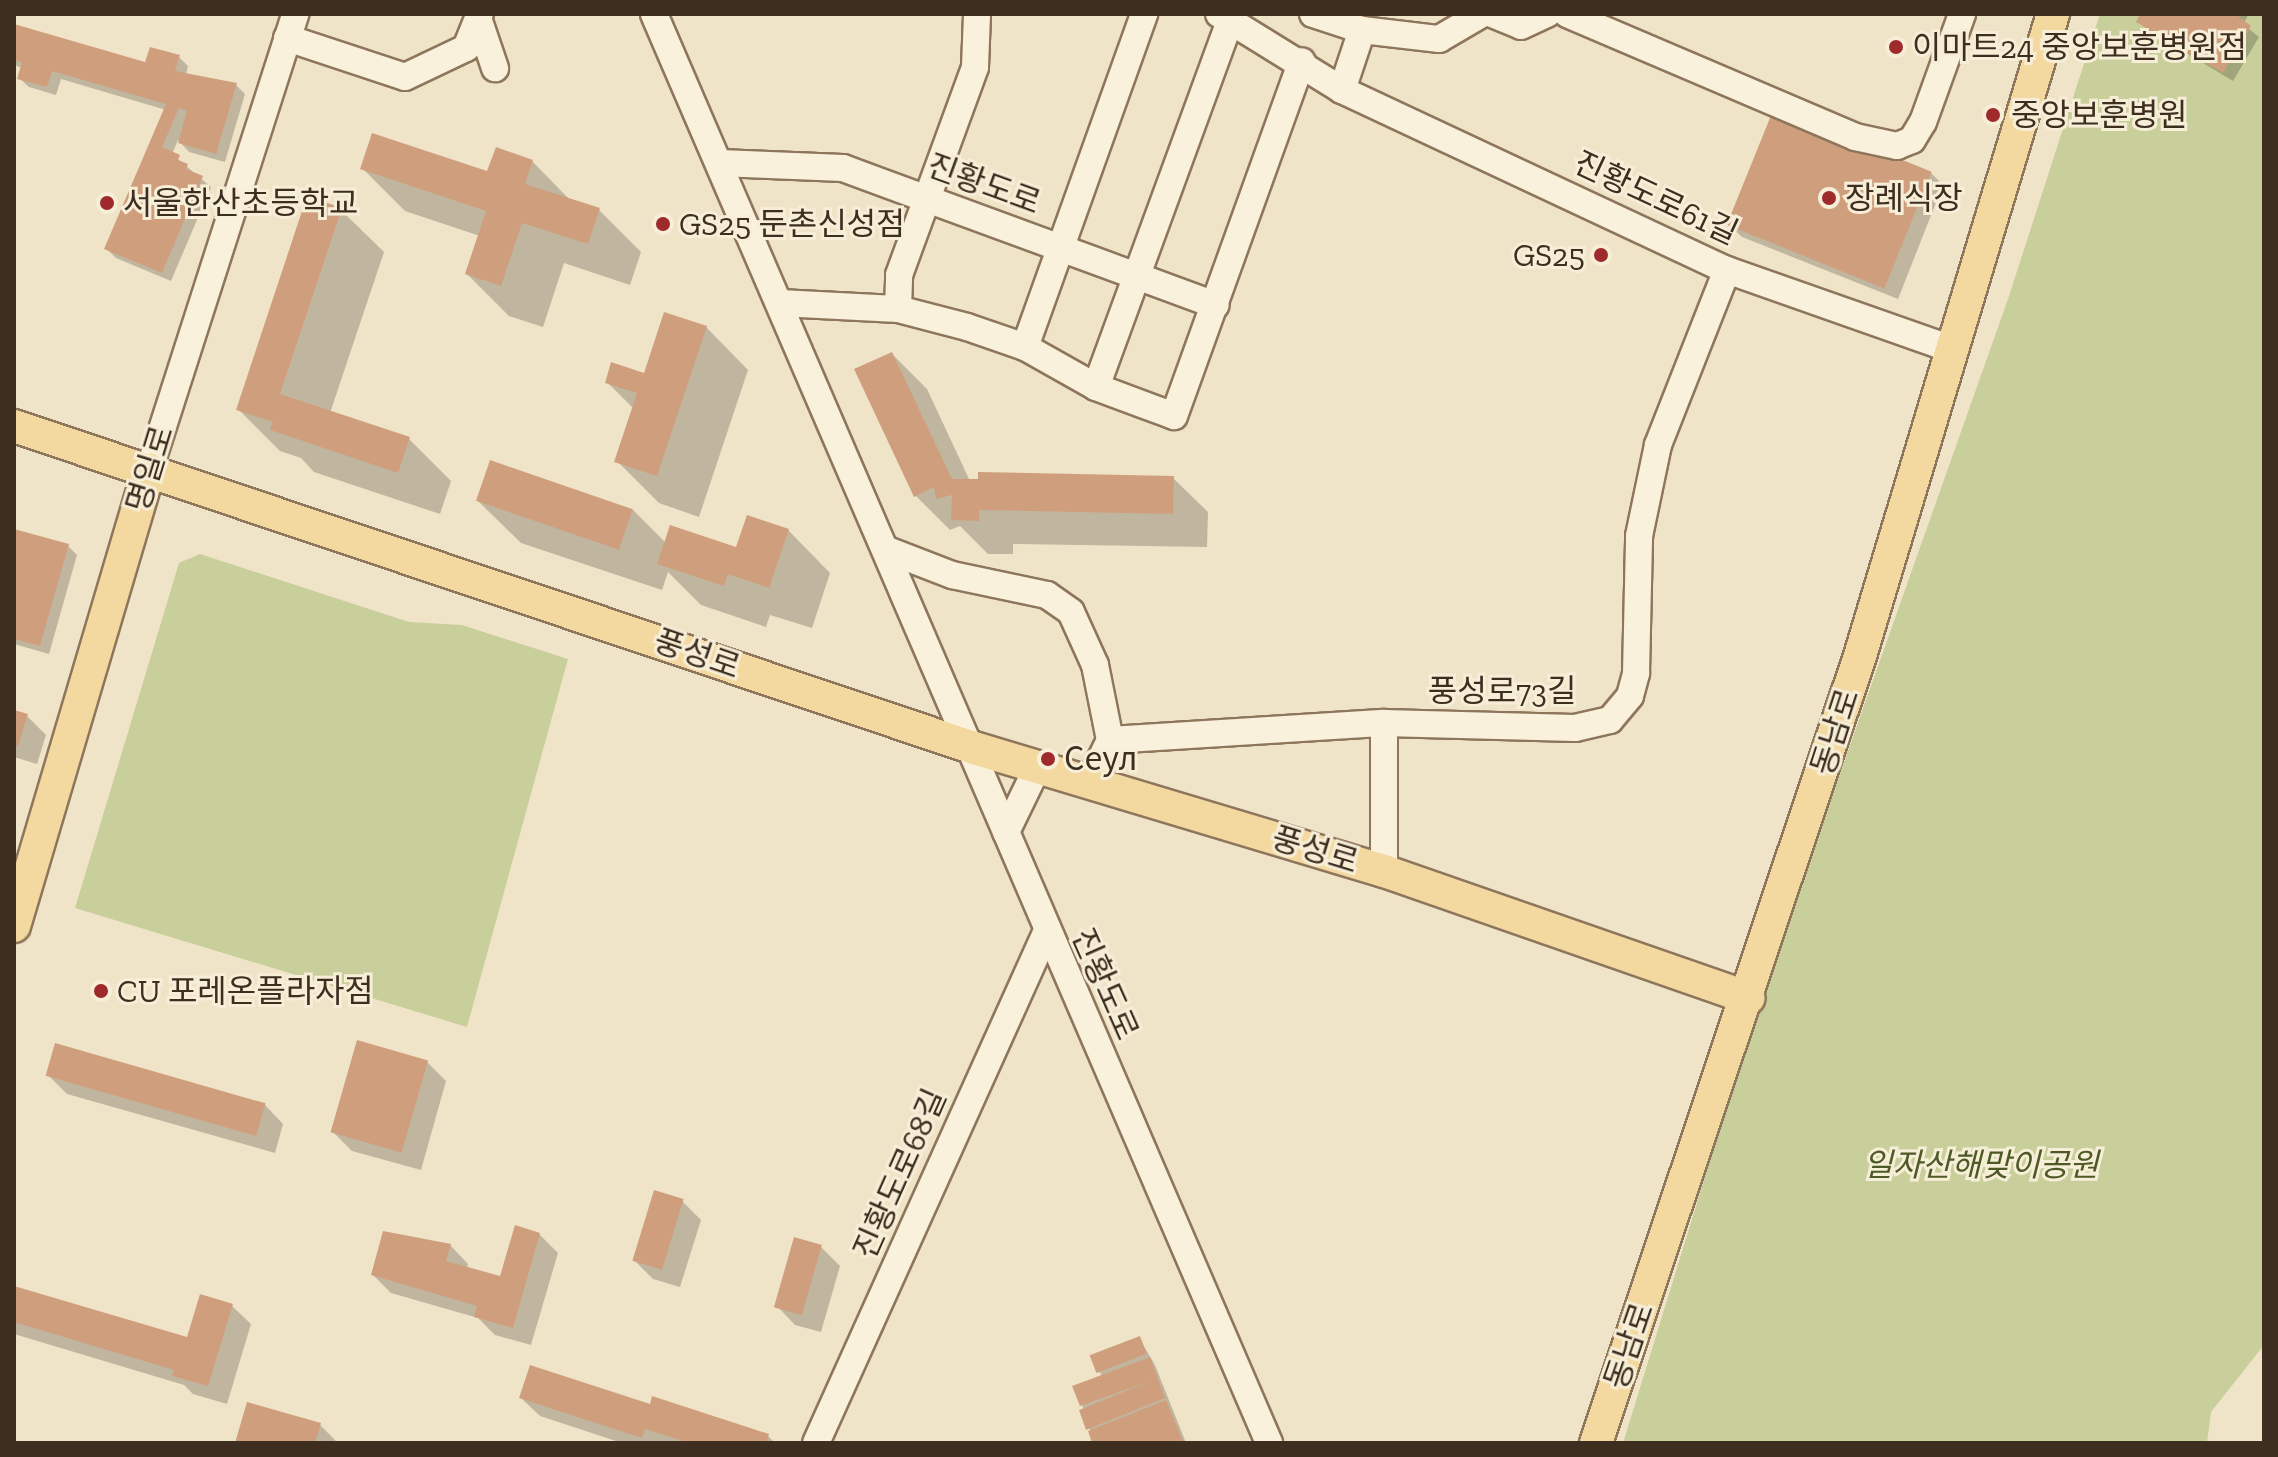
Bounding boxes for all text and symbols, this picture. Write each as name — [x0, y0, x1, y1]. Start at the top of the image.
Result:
place label: 이마트24 중앙보훈병원점 — [1912, 28, 2247, 66]
marker: 이마트24 중앙보훈병원점 — [1887, 38, 1905, 56]
place label: 중앙보훈병원 — [2011, 96, 2188, 134]
marker: 중앙보훈병원 — [1982, 104, 2004, 126]
street label: 진황도로61길 — [1568, 143, 1744, 253]
street label: 진황도로 — [922, 146, 1046, 222]
place label: 장례식장 — [1845, 179, 1963, 217]
place label: 서울한산초등학교 — [123, 184, 359, 222]
marker: 장례식장 — [1820, 189, 1838, 207]
marker: 서울한산초등학교 — [98, 194, 116, 212]
place label: GS25 둔촌신성점 — [679, 205, 905, 243]
marker: GS25 둔촌신성점 — [654, 215, 672, 233]
place label: GS25 — [1513, 236, 1585, 274]
marker: GS25 — [1592, 246, 1610, 264]
street label: 명일로 — [119, 421, 181, 517]
street label: 풍성로 — [649, 621, 745, 687]
street label: 풍성로73길 — [1428, 672, 1576, 710]
street label: 동남로 — [1803, 684, 1867, 780]
place label: Сеул — [1064, 740, 1138, 778]
marker: Сеул — [1039, 750, 1057, 768]
street label: 풍성로 — [1267, 819, 1363, 881]
street label: 진황도로 — [1064, 922, 1146, 1046]
place label: CU 포레온플라자점 — [117, 972, 374, 1010]
marker: CU 포레온플라자점 — [92, 982, 110, 1000]
street label: 진황도로68길 — [846, 1083, 954, 1265]
park label: 일자산해맞이공원 — [1863, 1146, 2099, 1184]
street label: 동남로 — [1596, 1298, 1662, 1394]

